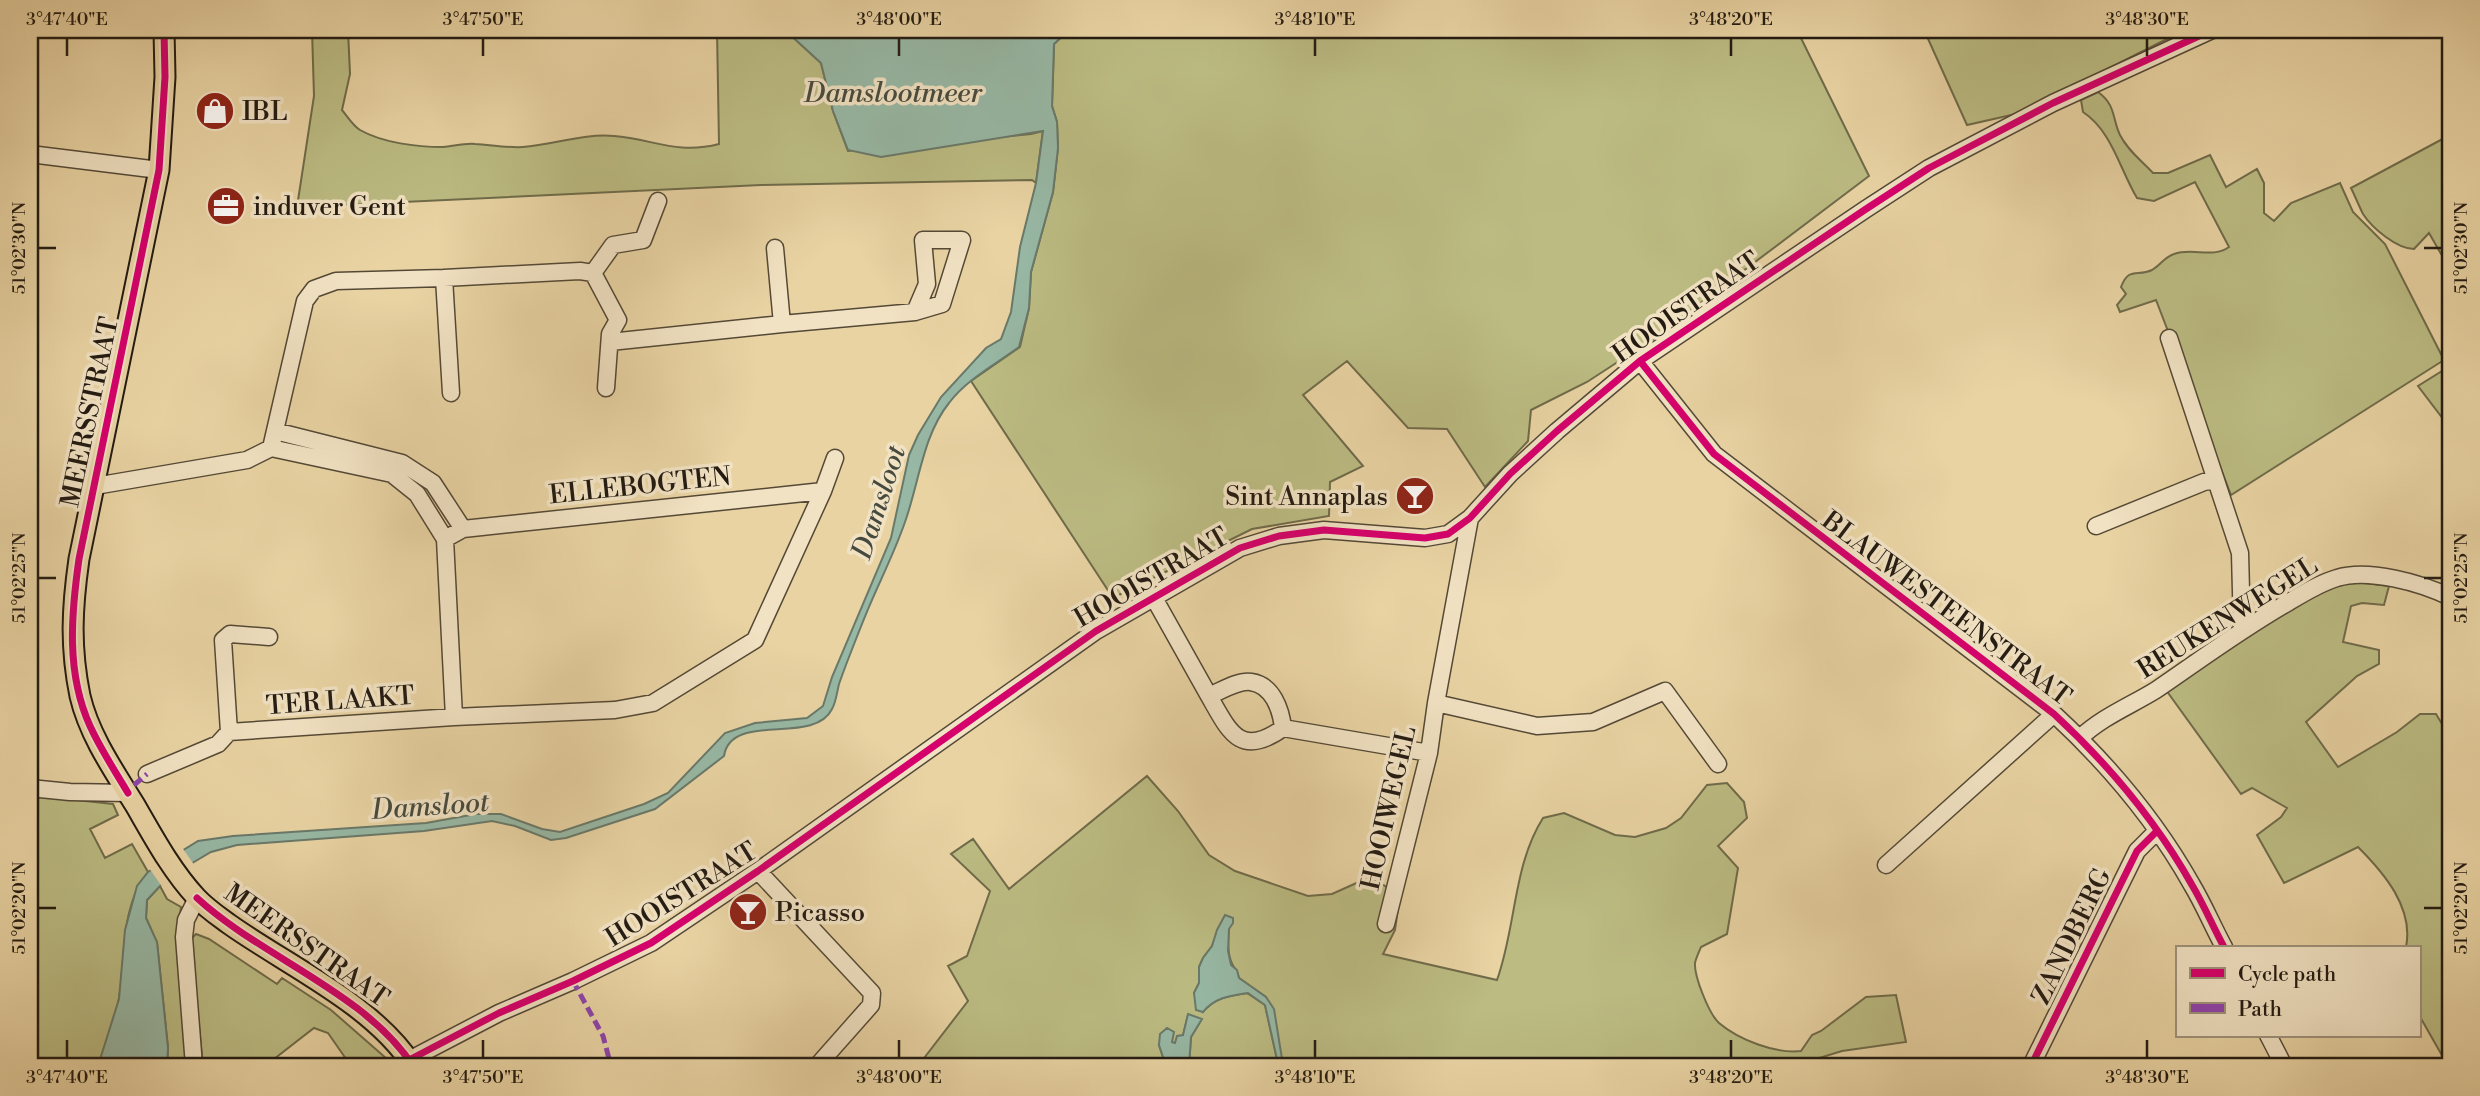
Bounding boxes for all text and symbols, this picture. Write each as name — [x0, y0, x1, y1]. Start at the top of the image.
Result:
text: 3°47'40"E — [26, 8, 108, 31]
text: 3°47'50"E — [443, 8, 523, 31]
text: 3°48'00"E — [856, 8, 942, 31]
text: 3°48'10"E — [1275, 8, 1355, 31]
text: 3°48'20"E — [1689, 8, 1773, 31]
text: 3°48'30"E — [2105, 8, 2189, 31]
water label: Damslootmeer — [803, 76, 983, 111]
shop icon: IBL — [194, 90, 236, 132]
place label: IBL — [242, 96, 287, 128]
office icon: induver Gent — [205, 185, 247, 227]
place label: induver Gent — [253, 191, 406, 223]
text: 51°02'30"N — [8, 201, 31, 294]
text: 51°02'30"N — [2450, 201, 2473, 294]
street label: HOOISTRAAT — [1607, 245, 1767, 371]
street label: MEERSSTRAAT — [54, 314, 126, 510]
water label: Damsloot — [844, 440, 914, 565]
street label: ELLEBOGTEN — [548, 460, 733, 511]
bar icon: Sint Annaplas — [1394, 475, 1436, 517]
place label: Sint Annaplas — [1225, 481, 1388, 513]
street label: BLAUWESTEENSTRAAT — [1815, 504, 2077, 713]
street label: HOOISTRAAT — [1069, 521, 1234, 635]
text: 51°02'25"N — [8, 532, 31, 623]
text: 51°02'25"N — [2450, 532, 2473, 623]
street label: REUKENWEGEL — [2131, 550, 2324, 686]
street label: TER LAAKT — [265, 680, 415, 722]
street label: HOOIWEGEL — [1355, 723, 1423, 893]
water label: Damsloot — [369, 785, 491, 828]
street label: HOOISTRAAT — [600, 835, 763, 954]
text: 51°02'20"N — [8, 861, 31, 954]
text: 51°02'20"N — [2450, 861, 2473, 954]
street label: ZANDBERG — [2025, 863, 2119, 1010]
street label: MEERSSTRAAT — [218, 877, 395, 1014]
bar icon: Picasso — [727, 891, 769, 933]
place label: Picasso — [775, 897, 865, 929]
legend — [2176, 946, 2420, 1036]
text: Cycle path — [2238, 962, 2337, 988]
text: Path — [2238, 997, 2283, 1023]
text: 3°47'40"E — [26, 1066, 108, 1089]
text: 3°47'50"E — [443, 1066, 523, 1089]
text: 3°48'00"E — [856, 1066, 942, 1089]
text: 3°48'10"E — [1275, 1066, 1355, 1089]
text: 3°48'20"E — [1689, 1066, 1773, 1089]
text: 3°48'30"E — [2105, 1066, 2189, 1089]

